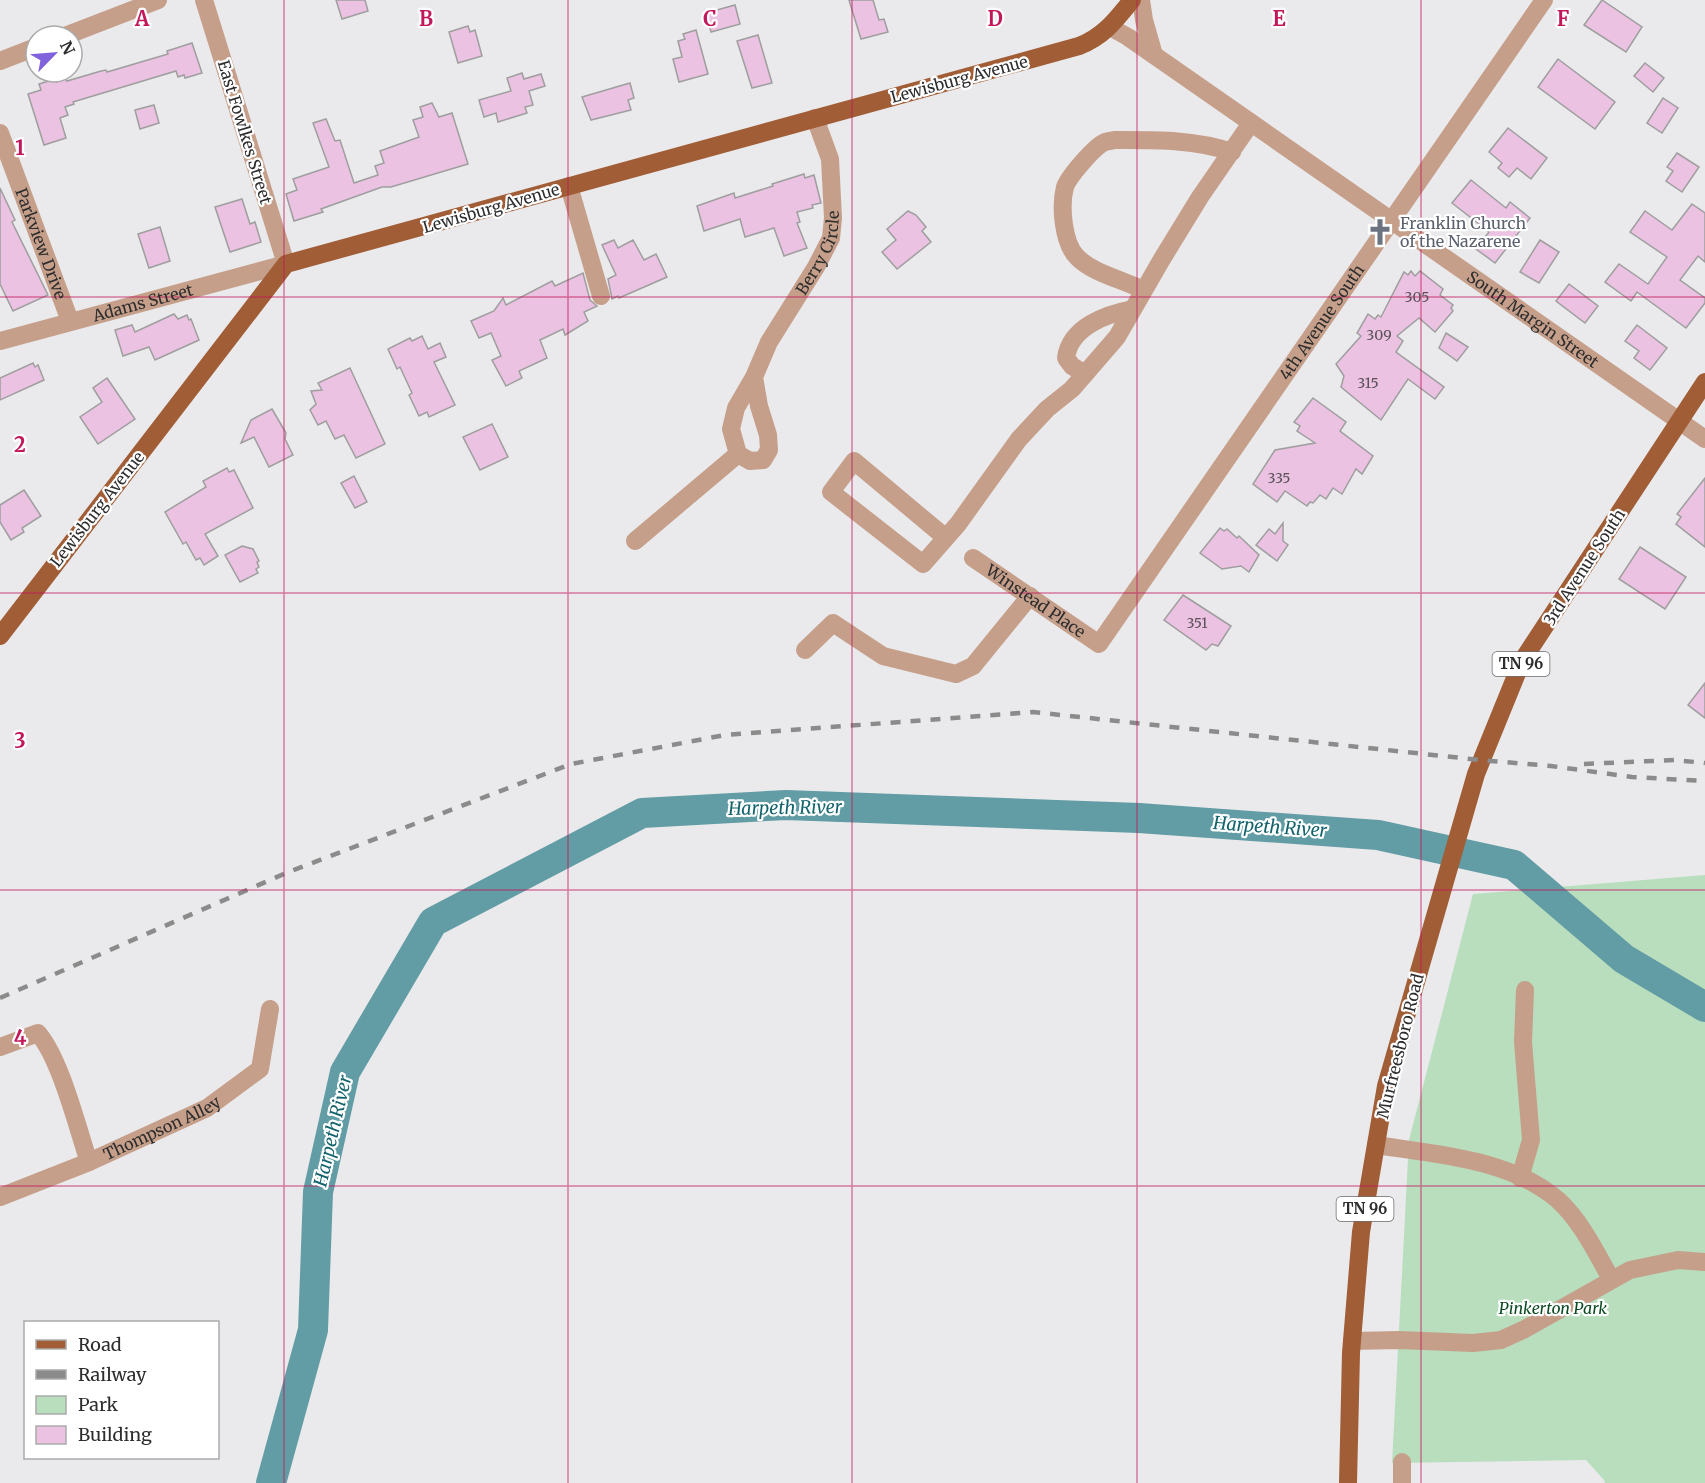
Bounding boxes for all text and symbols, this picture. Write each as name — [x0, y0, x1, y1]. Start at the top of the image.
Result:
text: A — [134, 6, 150, 31]
text: B — [419, 6, 433, 31]
text: C — [703, 6, 717, 31]
text: D — [987, 6, 1003, 31]
text: E — [1272, 6, 1286, 31]
text: F — [1557, 6, 1570, 31]
north arrow — [24, 24, 84, 84]
text: N — [56, 38, 79, 58]
street label: Lewisburg Avenue — [888, 51, 1030, 107]
street label: East Fowlkes Street — [214, 58, 277, 207]
text: 1 — [15, 135, 25, 160]
street label: Lewisburg Avenue — [420, 179, 562, 237]
street label: Parkview Drive — [11, 185, 71, 302]
street label: Berry Circle — [791, 210, 843, 298]
place label: Franklin Church of the Nazarene — [1400, 213, 1526, 251]
church icon: Franklin Church of the Nazarene — [1365, 217, 1395, 247]
street label: 4th Avenue South — [1275, 260, 1369, 383]
street label: South Margin Street — [1463, 266, 1603, 372]
street label: Adams Street — [90, 279, 196, 326]
house number: 305 — [1405, 288, 1429, 306]
house number: 309 — [1366, 326, 1392, 344]
house number: 315 — [1357, 374, 1379, 392]
text: 2 — [14, 432, 26, 457]
street label: Lewisburg Avenue — [46, 447, 148, 571]
house number: 335 — [1268, 469, 1290, 487]
street label: 3rd Avenue South — [1539, 505, 1629, 629]
street label: Winstead Place — [981, 559, 1089, 642]
house number: 351 — [1186, 614, 1208, 632]
road number: TN 96 — [1492, 652, 1550, 676]
text: 3 — [14, 728, 26, 753]
water label: Harpeth River — [727, 795, 843, 820]
water label: Harpeth River — [1211, 811, 1328, 842]
street label: Murfreesboro Road — [1372, 971, 1428, 1120]
text: 4 — [14, 1025, 27, 1050]
water label: Harpeth River — [308, 1072, 357, 1190]
street label: Thompson Alley — [100, 1091, 225, 1164]
road number: TN 96 — [1336, 1197, 1394, 1221]
park label: Pinkerton Park — [1499, 1298, 1607, 1318]
legend — [24, 1321, 219, 1459]
text: Road — [78, 1333, 122, 1356]
text: Railway — [78, 1363, 147, 1386]
text: Park — [78, 1393, 119, 1416]
text: Building — [78, 1423, 152, 1446]

